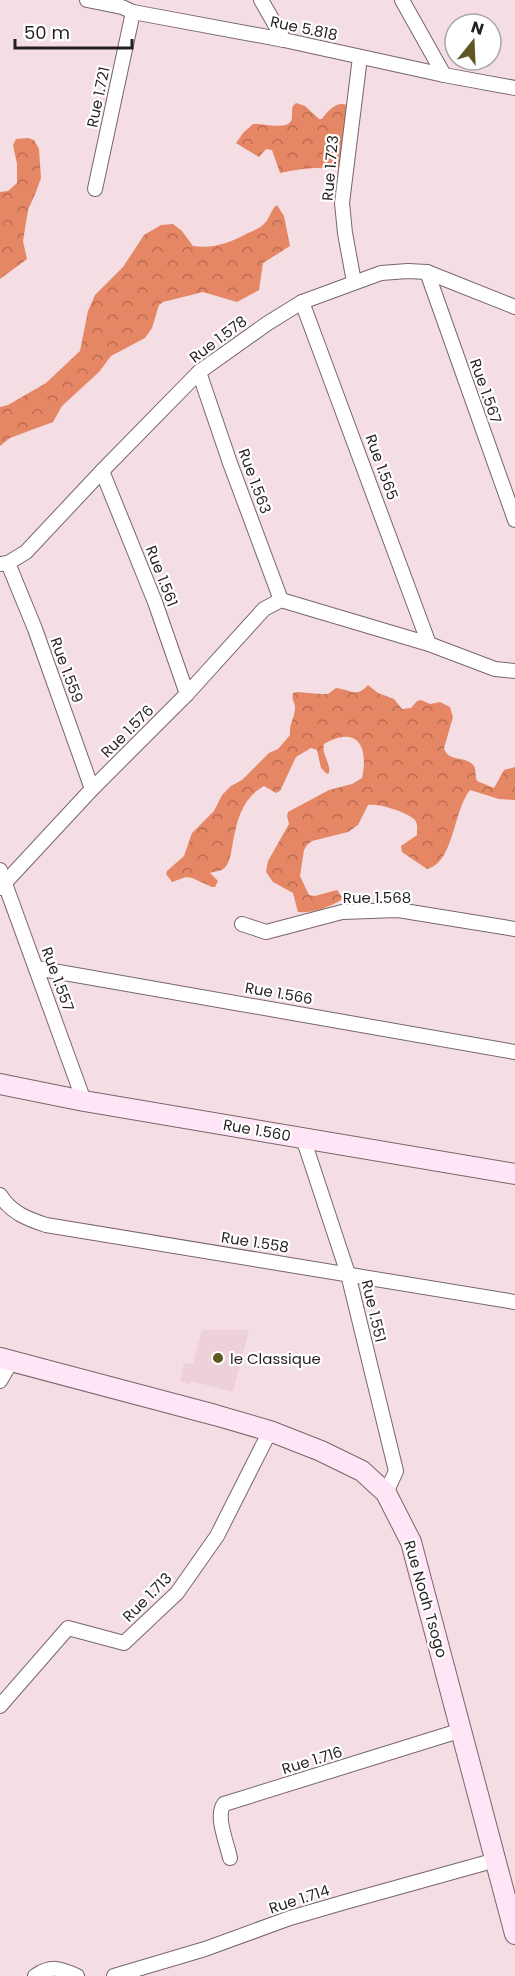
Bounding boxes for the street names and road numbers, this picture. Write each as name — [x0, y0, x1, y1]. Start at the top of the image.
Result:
street label: Rue 5.818 — [268, 11, 340, 45]
street label: Rue 1.721 — [81, 65, 115, 129]
street label: Rue 1.723 — [317, 134, 343, 202]
street label: Rue 1.578 — [185, 310, 251, 368]
street label: Rue 1.567 — [465, 356, 507, 426]
street label: Rue 1.565 — [360, 431, 404, 503]
street label: Rue 1.563 — [234, 446, 276, 516]
street label: Rue 1.561 — [141, 542, 183, 610]
street label: Rue 1.559 — [45, 634, 89, 706]
street label: Rue 1.576 — [96, 700, 158, 762]
street label: Rue 1.568 — [343, 887, 411, 908]
street label: Rue 1.557 — [37, 944, 79, 1014]
street label: Rue 1.566 — [243, 977, 315, 1009]
street label: Rue 1.560 — [222, 1114, 292, 1146]
street label: Rue 1.558 — [220, 1226, 290, 1258]
street label: Rue 1.551 — [357, 1278, 391, 1344]
street label: Rue Noah Tsogo — [399, 1538, 453, 1660]
street label: Rue 1.713 — [118, 1568, 176, 1626]
street label: Rue 1.716 — [279, 1741, 345, 1779]
street label: Rue 1.714 — [266, 1879, 332, 1919]

